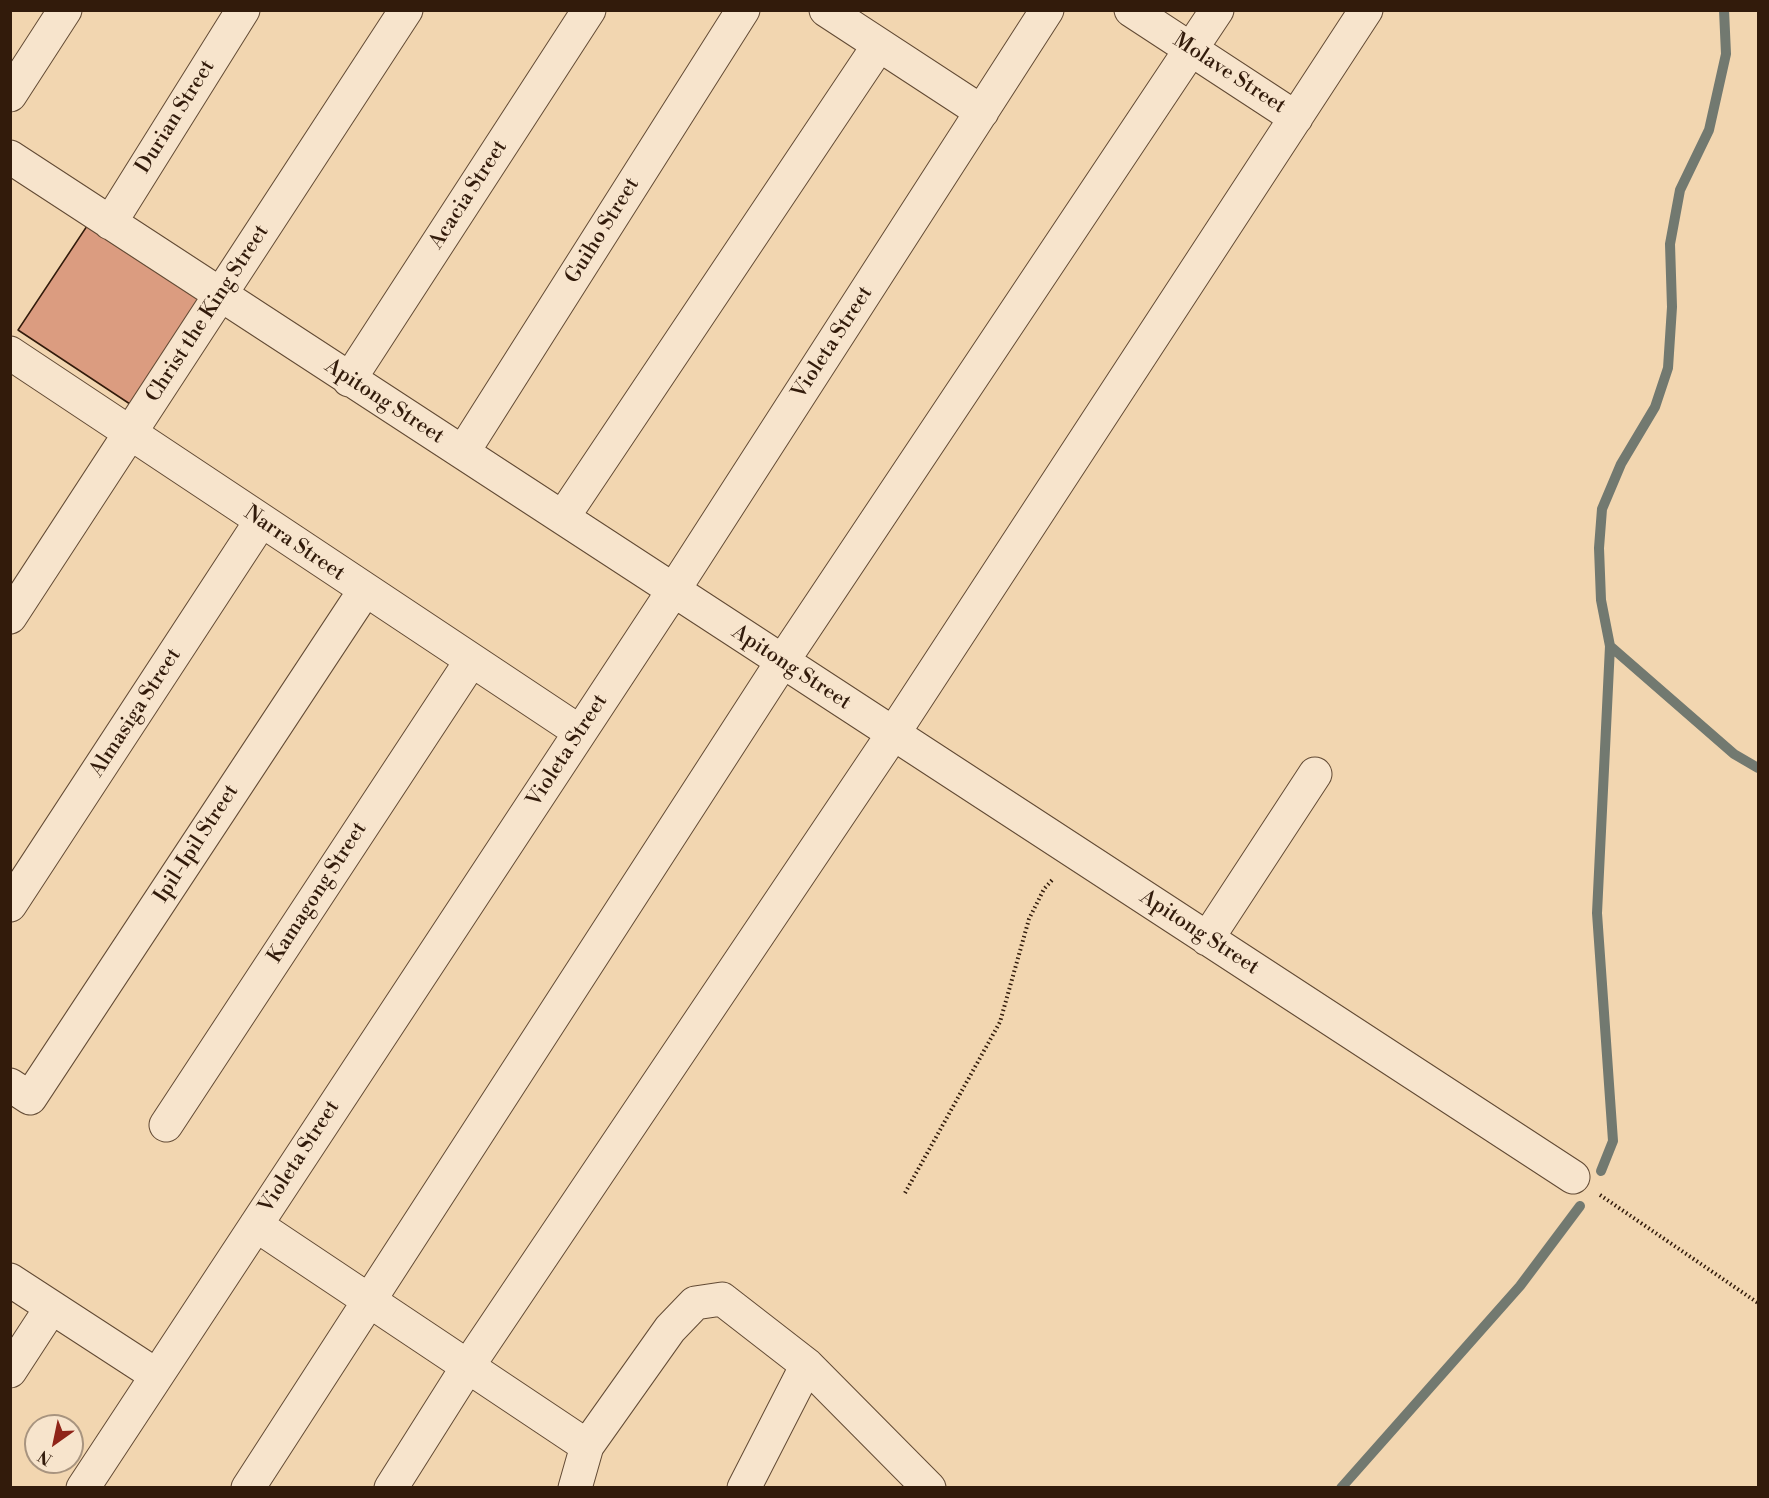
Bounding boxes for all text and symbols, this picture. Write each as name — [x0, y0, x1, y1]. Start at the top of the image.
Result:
street label: Molave Street — [1168, 28, 1290, 120]
street label: Durian Street — [131, 56, 221, 178]
street label: Acacia Street — [425, 136, 513, 254]
street label: Guiho Street — [561, 173, 645, 289]
street label: Christ the King Street — [141, 220, 275, 408]
street label: Violeta Street — [787, 282, 879, 404]
street label: Apitong Street — [320, 354, 448, 450]
street label: Narra Street — [239, 501, 349, 587]
street label: Apitong Street — [727, 620, 855, 716]
street label: Almasiga Street — [85, 644, 187, 782]
street label: Violeta Street — [522, 690, 614, 812]
street label: Ipil-Ipil Street — [149, 780, 245, 908]
street label: Kamagong Street — [263, 818, 373, 968]
street label: Apitong Street — [1135, 885, 1263, 981]
street label: Violeta Street — [254, 1096, 346, 1218]
north arrow — [24, 1414, 84, 1474]
text: N — [35, 1446, 56, 1469]

